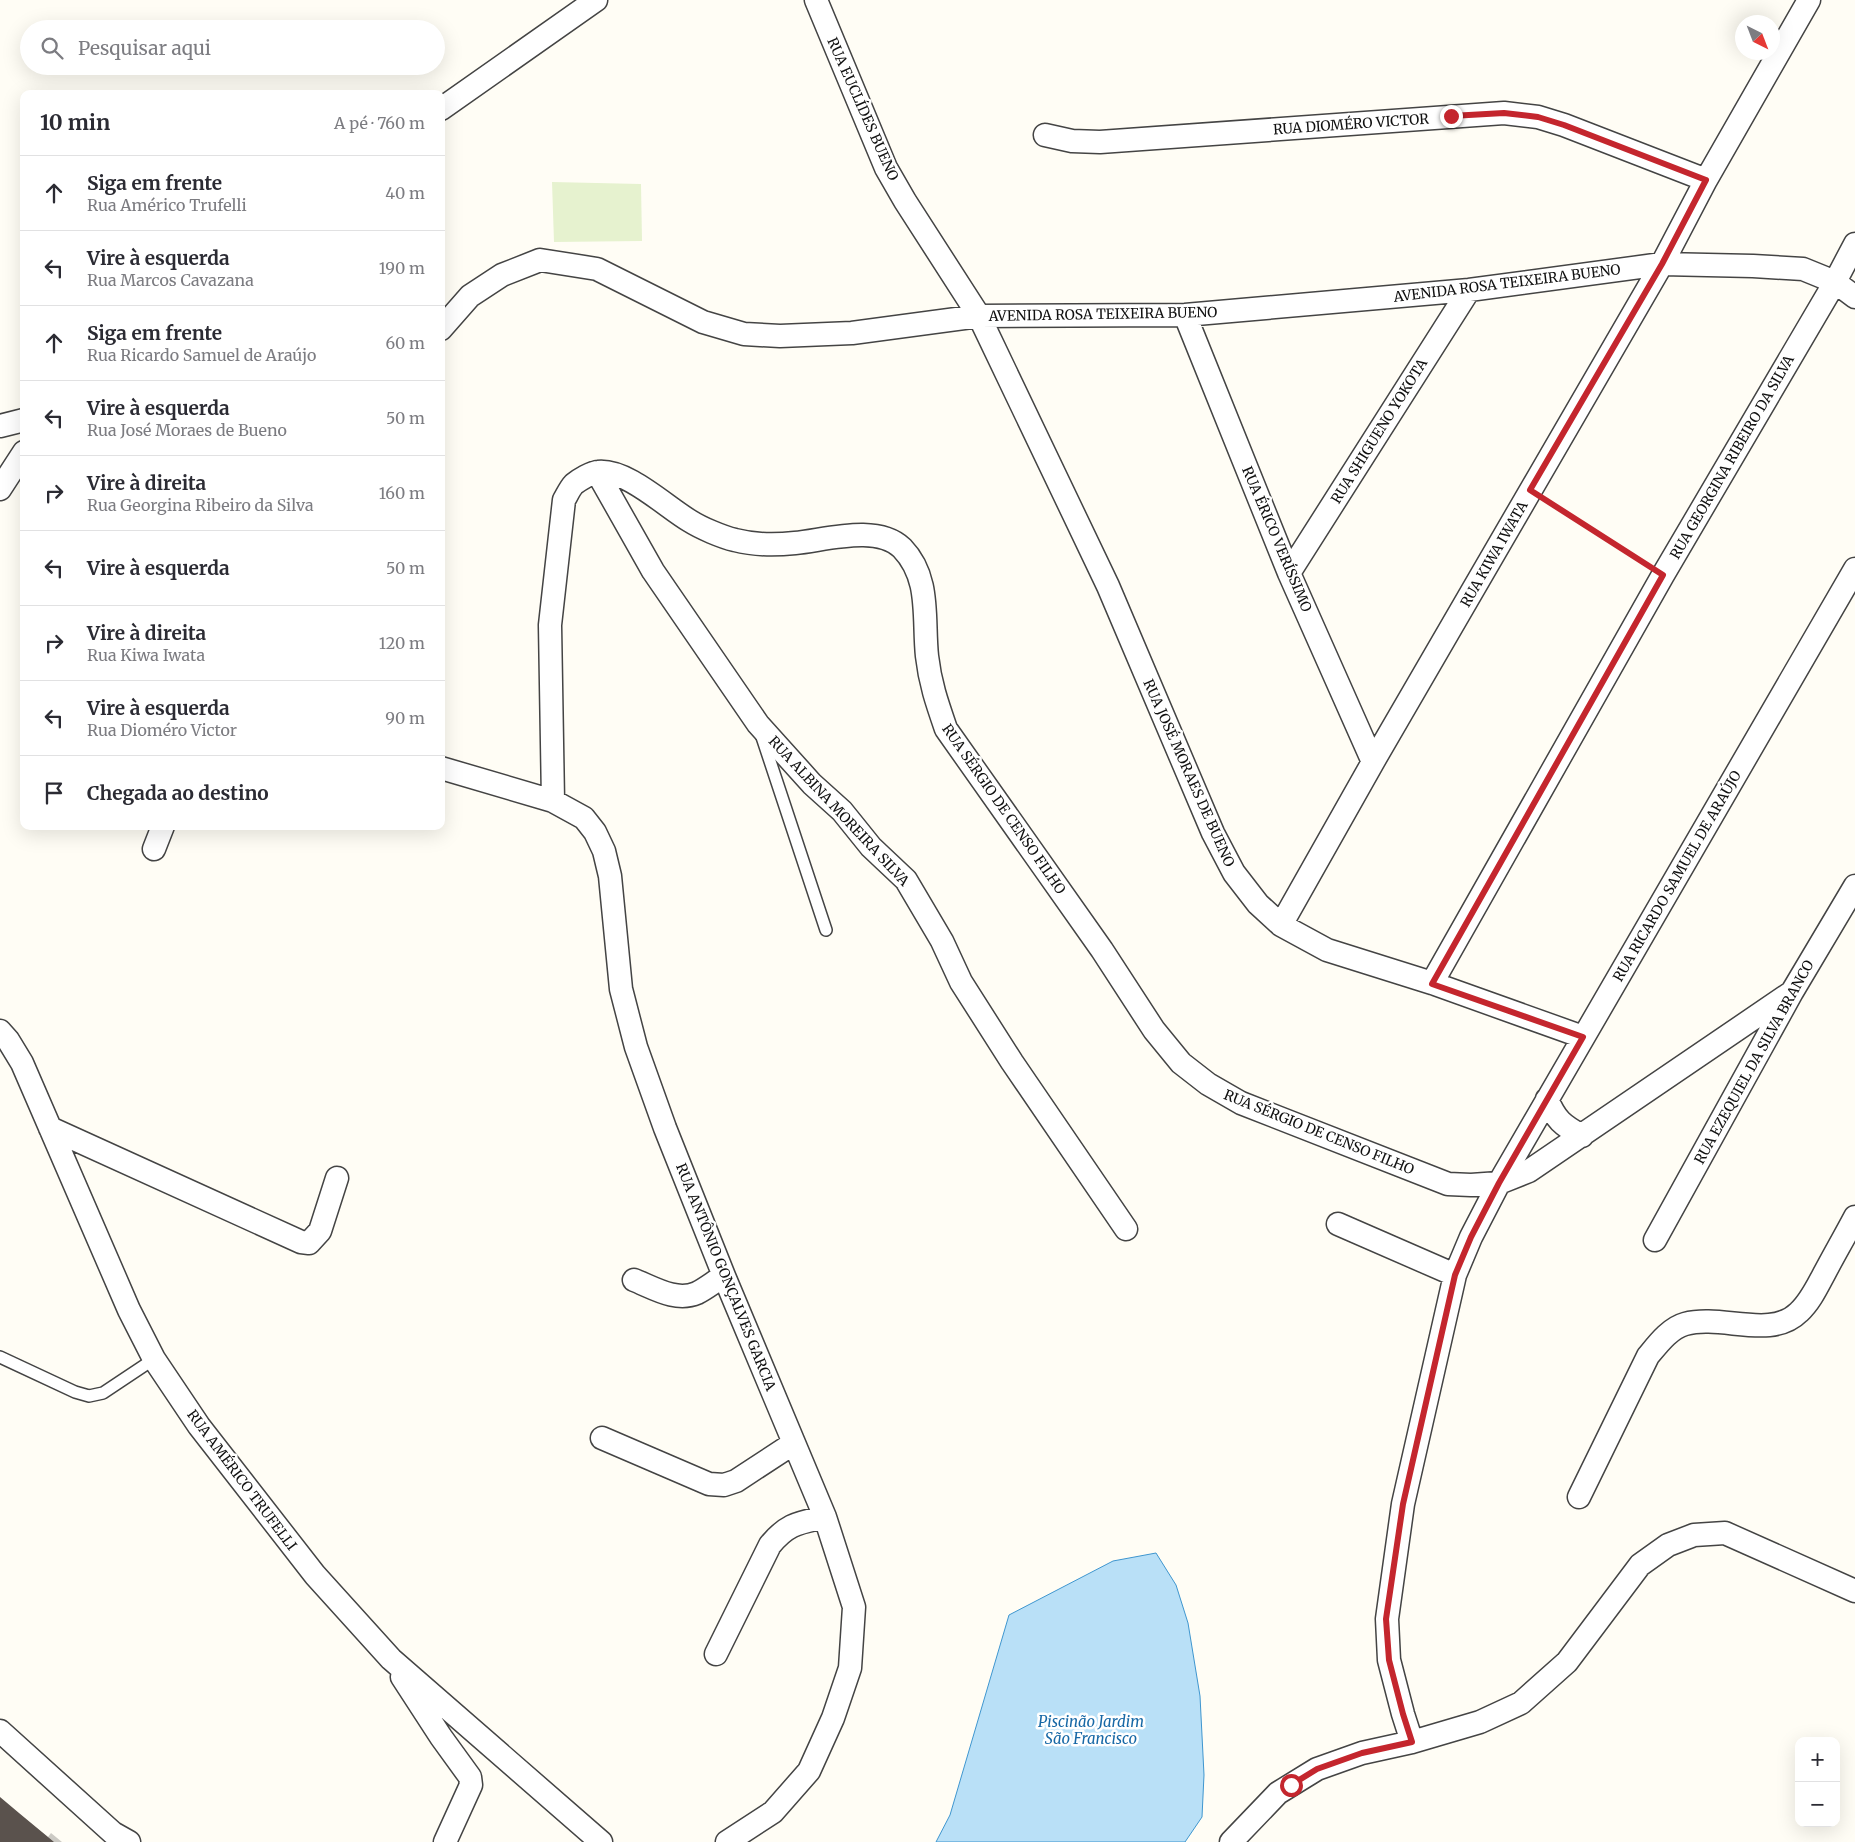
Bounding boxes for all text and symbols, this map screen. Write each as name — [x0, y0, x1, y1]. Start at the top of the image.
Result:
north arrow — [1735, 15, 1780, 60]
search box — [20, 20, 445, 75]
icon: search — [38, 34, 66, 62]
street label: RUA EUCLÍDES BUENO — [823, 35, 903, 183]
text: Pesquisar aqui — [78, 36, 211, 60]
route end — [1440, 105, 1463, 128]
text: 10 min — [40, 109, 110, 136]
street label: RUA DIOMÉRO VICTOR — [1273, 110, 1430, 138]
text: A pé · 760 m — [334, 113, 425, 133]
text: Siga em frente — [87, 171, 222, 195]
icon: ahead — [40, 179, 68, 207]
text: 40 m — [385, 183, 425, 203]
text: Rua Américo Trufelli — [87, 195, 247, 215]
text: Vire à esquerda — [87, 246, 230, 270]
icon: left — [40, 254, 68, 282]
text: 190 m — [379, 258, 425, 278]
street label: AVENIDA ROSA TEIXEIRA BUENO — [1391, 260, 1622, 306]
text: Rua Marcos Cavazana — [87, 270, 254, 290]
street label: AVENIDA ROSA TEIXEIRA BUENO — [988, 303, 1217, 325]
text: Siga em frente — [87, 321, 222, 345]
icon: ahead — [40, 329, 68, 357]
text: 60 m — [385, 333, 425, 353]
text: Rua Ricardo Samuel de Araújo — [87, 345, 316, 365]
street label: RUA GEORGINA RIBEIRO DA SILVA — [1666, 352, 1798, 562]
street label: RUA SHIGUENO YOKOTA — [1327, 355, 1431, 507]
text: Vire à esquerda — [87, 396, 230, 420]
icon: left — [40, 404, 68, 432]
text: 50 m — [386, 408, 425, 428]
text: Rua José Moraes de Bueno — [87, 420, 287, 440]
street label: RUA ÉRICO VERÍSSIMO — [1238, 463, 1316, 615]
text: Vire à direita — [87, 471, 206, 495]
icon: right — [40, 479, 68, 507]
text: 160 m — [379, 483, 425, 503]
text: Rua Georgina Ribeiro da Silva — [87, 495, 314, 515]
street label: RUA KIWA IWATA — [1456, 498, 1532, 610]
icon: left — [40, 554, 68, 582]
text: Vire à esquerda — [87, 556, 230, 580]
text: 50 m — [386, 558, 425, 578]
text: Vire à direita — [87, 621, 206, 645]
icon: right — [40, 629, 68, 657]
text: 120 m — [379, 633, 425, 653]
text: Rua Kiwa Iwata — [87, 645, 205, 665]
street label: RUA JOSÉ MORAES DE BUENO — [1139, 676, 1239, 870]
text: Vire à esquerda — [87, 696, 230, 720]
icon: left — [40, 704, 68, 732]
text: 90 m — [385, 708, 425, 728]
text: Rua Dioméro Victor — [87, 720, 237, 740]
street label: RUA SÉRGIO DE CENSO FILHO — [938, 720, 1070, 898]
street label: RUA ALBINA MOREIRA SILVA — [765, 732, 913, 890]
street label: RUA RICARDO SAMUEL DE ARAÚJO — [1609, 767, 1745, 985]
icon: arrive — [40, 779, 68, 807]
text: Chegada ao destino — [87, 781, 269, 805]
street label: RUA EZEQUIEL DA SILVA BRANCO — [1690, 957, 1818, 1167]
street label: RUA SÉRGIO DE CENSO FILHO — [1221, 1086, 1417, 1178]
street label: RUA ANTÔNIO GONÇALVES GARCIA — [672, 1160, 780, 1394]
street label: RUA AMÉRICO TRUFELLI — [183, 1406, 301, 1554]
water label: Piscinão Jardim São Francisco — [1038, 1712, 1144, 1748]
map controls — [1795, 1737, 1840, 1827]
button: + — [1795, 1737, 1840, 1782]
route start — [1280, 1774, 1303, 1797]
button: − — [1795, 1782, 1840, 1827]

